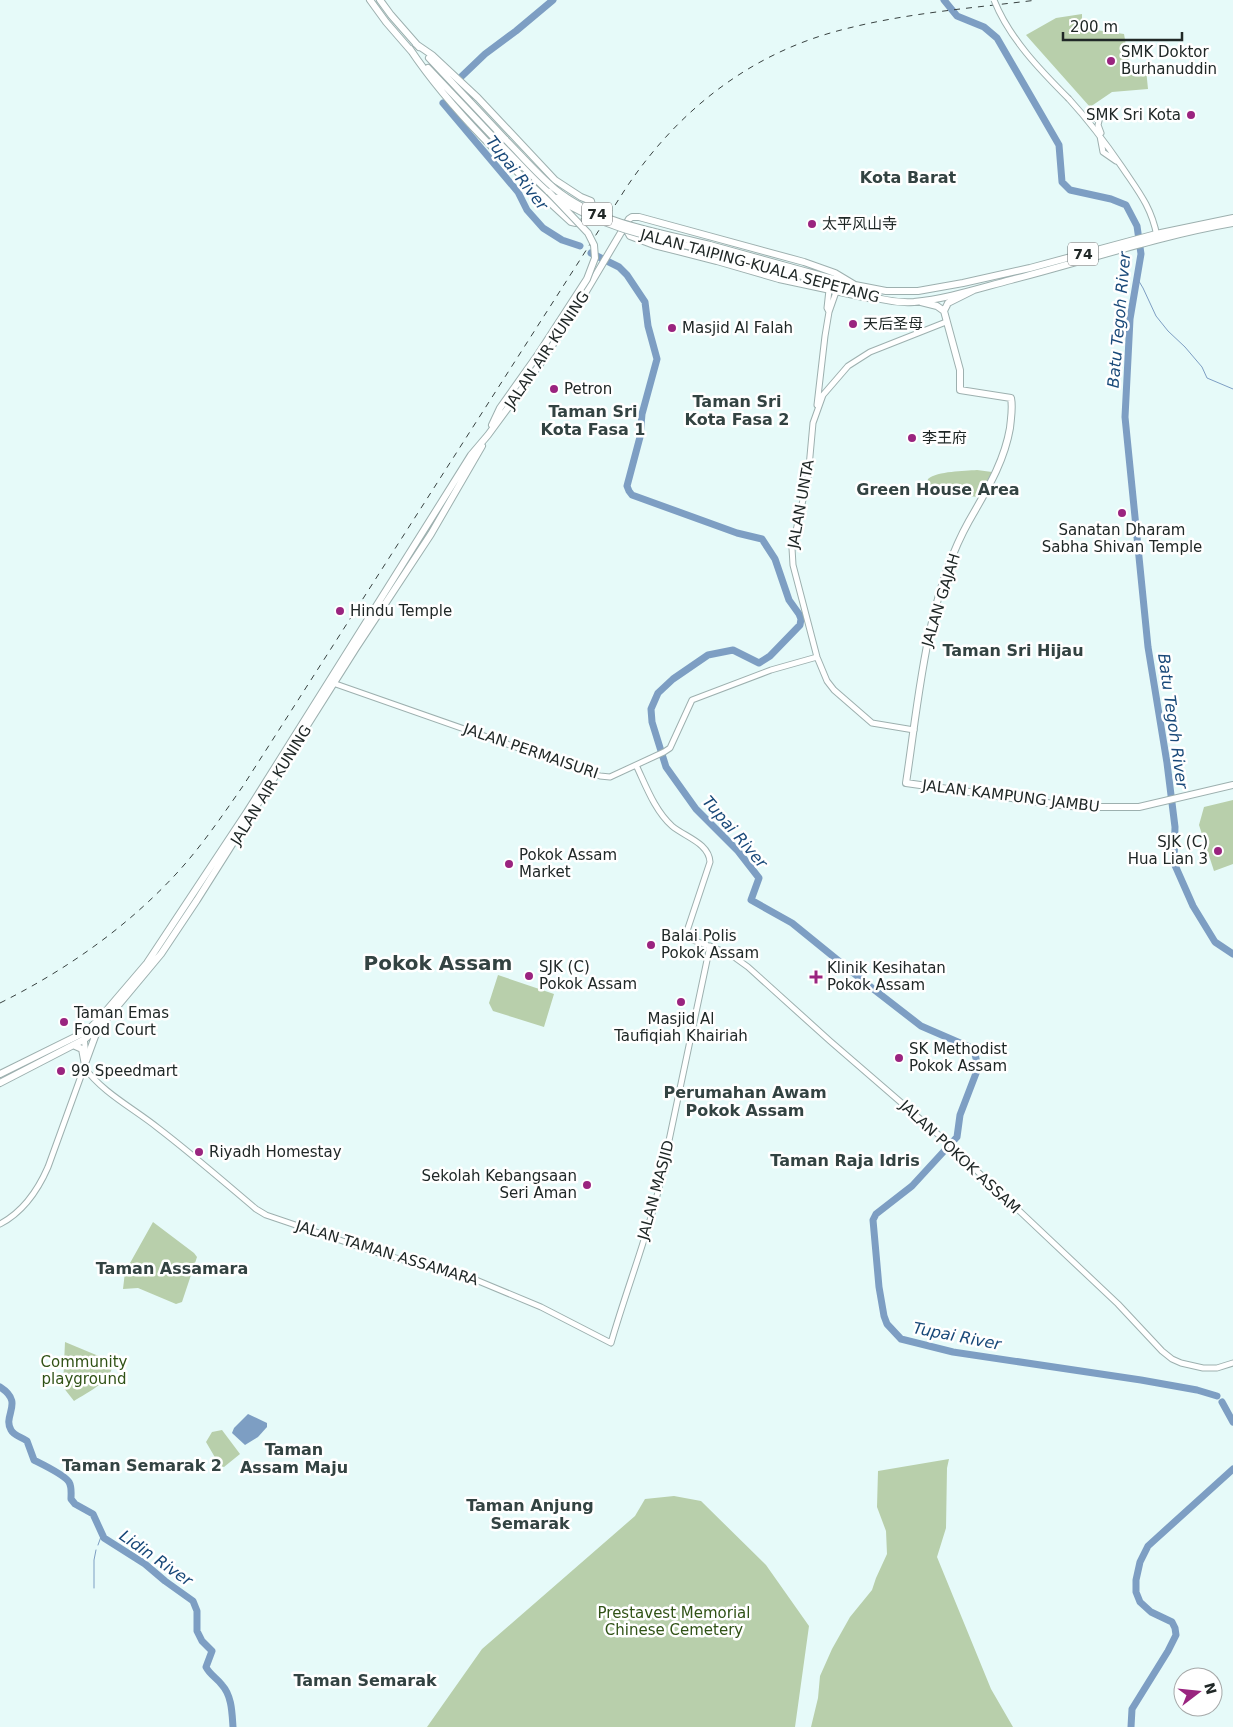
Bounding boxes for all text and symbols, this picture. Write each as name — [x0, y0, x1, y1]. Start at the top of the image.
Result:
scale bar — [1063, 10, 1182, 42]
text: 200 m — [1070, 18, 1118, 36]
place label: SMK Doktor Burhanuddin — [1121, 43, 1217, 78]
marker: SMK Doktor Burhanuddin — [1105, 55, 1117, 67]
place label: SMK Sri Kota — [1086, 106, 1181, 124]
marker: SMK Sri Kota — [1185, 109, 1197, 121]
water label: Tupai River — [482, 132, 553, 215]
district label: Kota Barat — [860, 168, 957, 187]
road number: 74 — [582, 202, 612, 225]
place label: 太平风山寺 — [822, 215, 897, 233]
marker: 太平风山寺 — [806, 218, 818, 230]
street label: JALAN TAIPING-KUALA SEPETANG — [638, 225, 882, 307]
road number: 74 — [1068, 242, 1098, 266]
water label: Batu Tegoh River — [1104, 250, 1135, 389]
street label: JALAN AIR KUNING — [500, 288, 593, 413]
place label: 天后圣母 — [863, 315, 923, 333]
marker: 天后圣母 — [847, 318, 859, 330]
place label: Masjid Al Falah — [682, 319, 793, 337]
marker: Masjid Al Falah — [666, 322, 678, 334]
place label: Petron — [564, 380, 612, 398]
marker: Petron — [548, 383, 560, 395]
district label: Taman Sri Kota Fasa 2 — [685, 392, 789, 429]
district label: Taman Sri Kota Fasa 1 — [541, 402, 645, 439]
place label: 李王府 — [922, 429, 967, 447]
marker: 李王府 — [906, 432, 918, 444]
street label: JALAN UNTA — [784, 457, 818, 551]
district label: Green House Area — [856, 480, 1020, 499]
marker: Sanatan Dharam Sabha Shivan Temple — [1116, 507, 1128, 519]
place label: Sanatan Dharam Sabha Shivan Temple — [1042, 521, 1202, 556]
street label: JALAN GAJAH — [918, 551, 964, 650]
place label: Hindu Temple — [350, 602, 452, 620]
marker: Hindu Temple — [334, 605, 346, 617]
district label: Taman Sri Hijau — [942, 641, 1084, 660]
water label: Batu Tegoh River — [1154, 652, 1192, 791]
street label: JALAN PERMAISURI — [460, 719, 601, 783]
street label: JALAN AIR KUNING — [226, 722, 315, 849]
street label: JALAN KAMPUNG JAMBU — [920, 776, 1101, 816]
water label: Tupai River — [699, 792, 772, 873]
place label: SJK (C) Hua Lian 3 — [1128, 833, 1208, 868]
marker: SJK (C) Hua Lian 3 — [1212, 845, 1224, 857]
place label: Pokok Assam Market — [519, 846, 617, 881]
marker: Pokok Assam Market — [503, 858, 515, 870]
place label: Balai Polis Pokok Assam — [661, 927, 759, 962]
marker: Balai Polis Pokok Assam — [645, 939, 657, 951]
district label: Pokok Assam — [364, 951, 512, 975]
place label: SJK (C) Pokok Assam — [539, 958, 637, 993]
place label: Klinik Kesihatan Pokok Assam — [827, 959, 946, 994]
marker: SJK (C) Pokok Assam — [523, 970, 535, 982]
marker: Klinik Kesihatan Pokok Assam — [809, 970, 823, 984]
marker: Masjid Al Taufiqiah Khairiah — [675, 996, 687, 1008]
place label: Taman Emas Food Court — [73, 1004, 169, 1039]
place label: Masjid Al Taufiqiah Khairiah — [613, 1010, 748, 1045]
marker: Taman Emas Food Court — [58, 1016, 70, 1028]
place label: SK Methodist Pokok Assam — [909, 1040, 1007, 1075]
marker: SK Methodist Pokok Assam — [893, 1052, 905, 1064]
place label: 99 Speedmart — [71, 1062, 178, 1080]
marker: 99 Speedmart — [55, 1065, 67, 1077]
district label: Perumahan Awam Pokok Assam — [663, 1083, 827, 1120]
street label: JALAN POKOK ASSAM — [895, 1096, 1024, 1218]
street label: JALAN MASJID — [634, 1138, 678, 1243]
place label: Riyadh Homestay — [209, 1143, 342, 1161]
marker: Riyadh Homestay — [193, 1146, 205, 1158]
district label: Taman Raja Idris — [770, 1151, 920, 1170]
place label: Sekolah Kebangsaan Seri Aman — [422, 1167, 577, 1202]
marker: Sekolah Kebangsaan Seri Aman — [581, 1179, 593, 1191]
street label: JALAN TAMAN ASSAMARA — [293, 1216, 481, 1290]
district label: Taman Assamara — [96, 1259, 248, 1278]
water label: Tupai River — [911, 1318, 1004, 1354]
park label: Community playground — [41, 1353, 128, 1388]
district label: Taman Assam Maju — [240, 1440, 348, 1477]
district label: Taman Semarak 2 — [62, 1456, 222, 1475]
district label: Taman Anjung Semarak — [466, 1496, 594, 1533]
water label: Lidin River — [116, 1526, 197, 1591]
park label: Prestavest Memorial Chinese Cemetery — [598, 1604, 750, 1639]
north arrow — [1173, 1667, 1223, 1717]
district label: Taman Semarak — [293, 1671, 437, 1690]
text: N — [1201, 1681, 1220, 1696]

